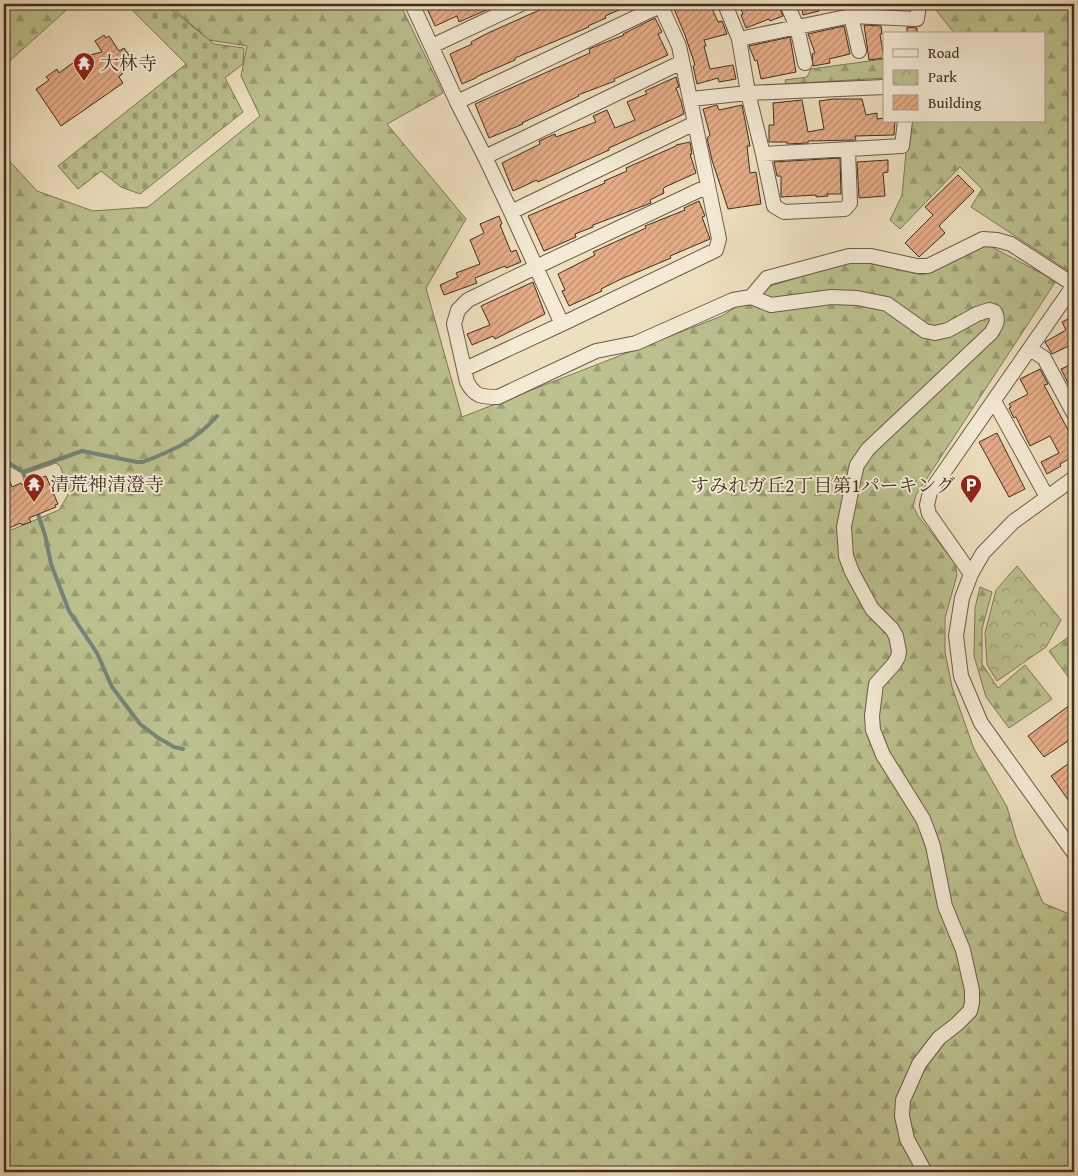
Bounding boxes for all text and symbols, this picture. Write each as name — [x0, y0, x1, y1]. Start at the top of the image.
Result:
legend — [883, 32, 1046, 122]
text: Road — [928, 42, 959, 63]
place label: 大林寺 — [100, 49, 157, 77]
temple icon: 大林寺 — [72, 51, 96, 82]
text: Park — [928, 66, 957, 87]
text: Building — [928, 92, 982, 113]
place label: 清荒神清澄寺 — [50, 470, 164, 498]
place label: すみれガ丘2丁目第1パーキング — [690, 471, 955, 499]
temple icon: 清荒神清澄寺 — [22, 472, 46, 503]
parking icon: すみれガ丘2丁目第1パーキング — [959, 473, 983, 504]

